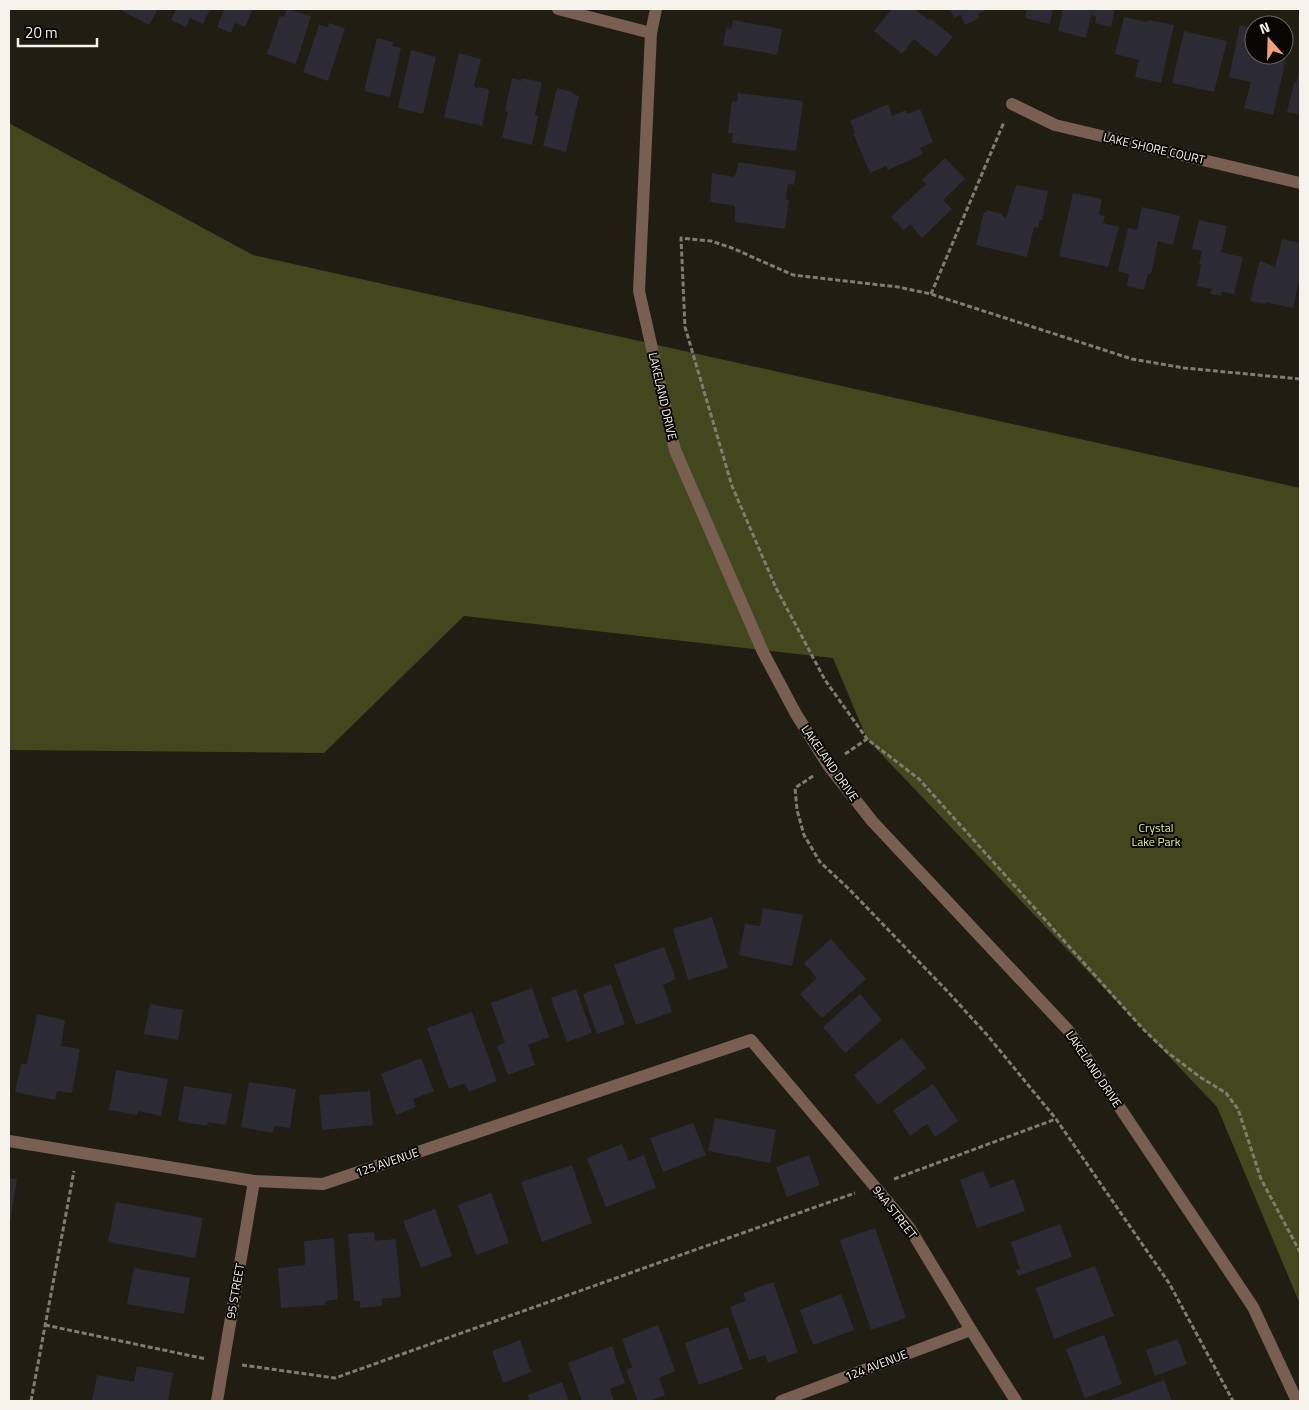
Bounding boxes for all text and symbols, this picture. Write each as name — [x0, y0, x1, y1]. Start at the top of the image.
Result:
scale bar — [18, 15, 96, 47]
north arrow — [1244, 15, 1294, 65]
text: N — [1256, 16, 1273, 39]
text: 20 m — [25, 21, 58, 44]
street label: LAKE SHORE COURT — [1101, 127, 1207, 169]
street label: LAKELAND DRIVE — [644, 350, 682, 442]
street label: LAKELAND DRIVE — [797, 721, 864, 805]
park label: Crystal Lake Park — [1131, 818, 1181, 851]
street label: LAKELAND DRIVE — [1061, 1027, 1127, 1112]
street label: 125 AVENUE — [353, 1142, 422, 1182]
street label: 94A STREET — [868, 1181, 922, 1243]
street label: 95 STREET — [221, 1261, 249, 1320]
street label: 124 AVENUE — [842, 1344, 910, 1386]

